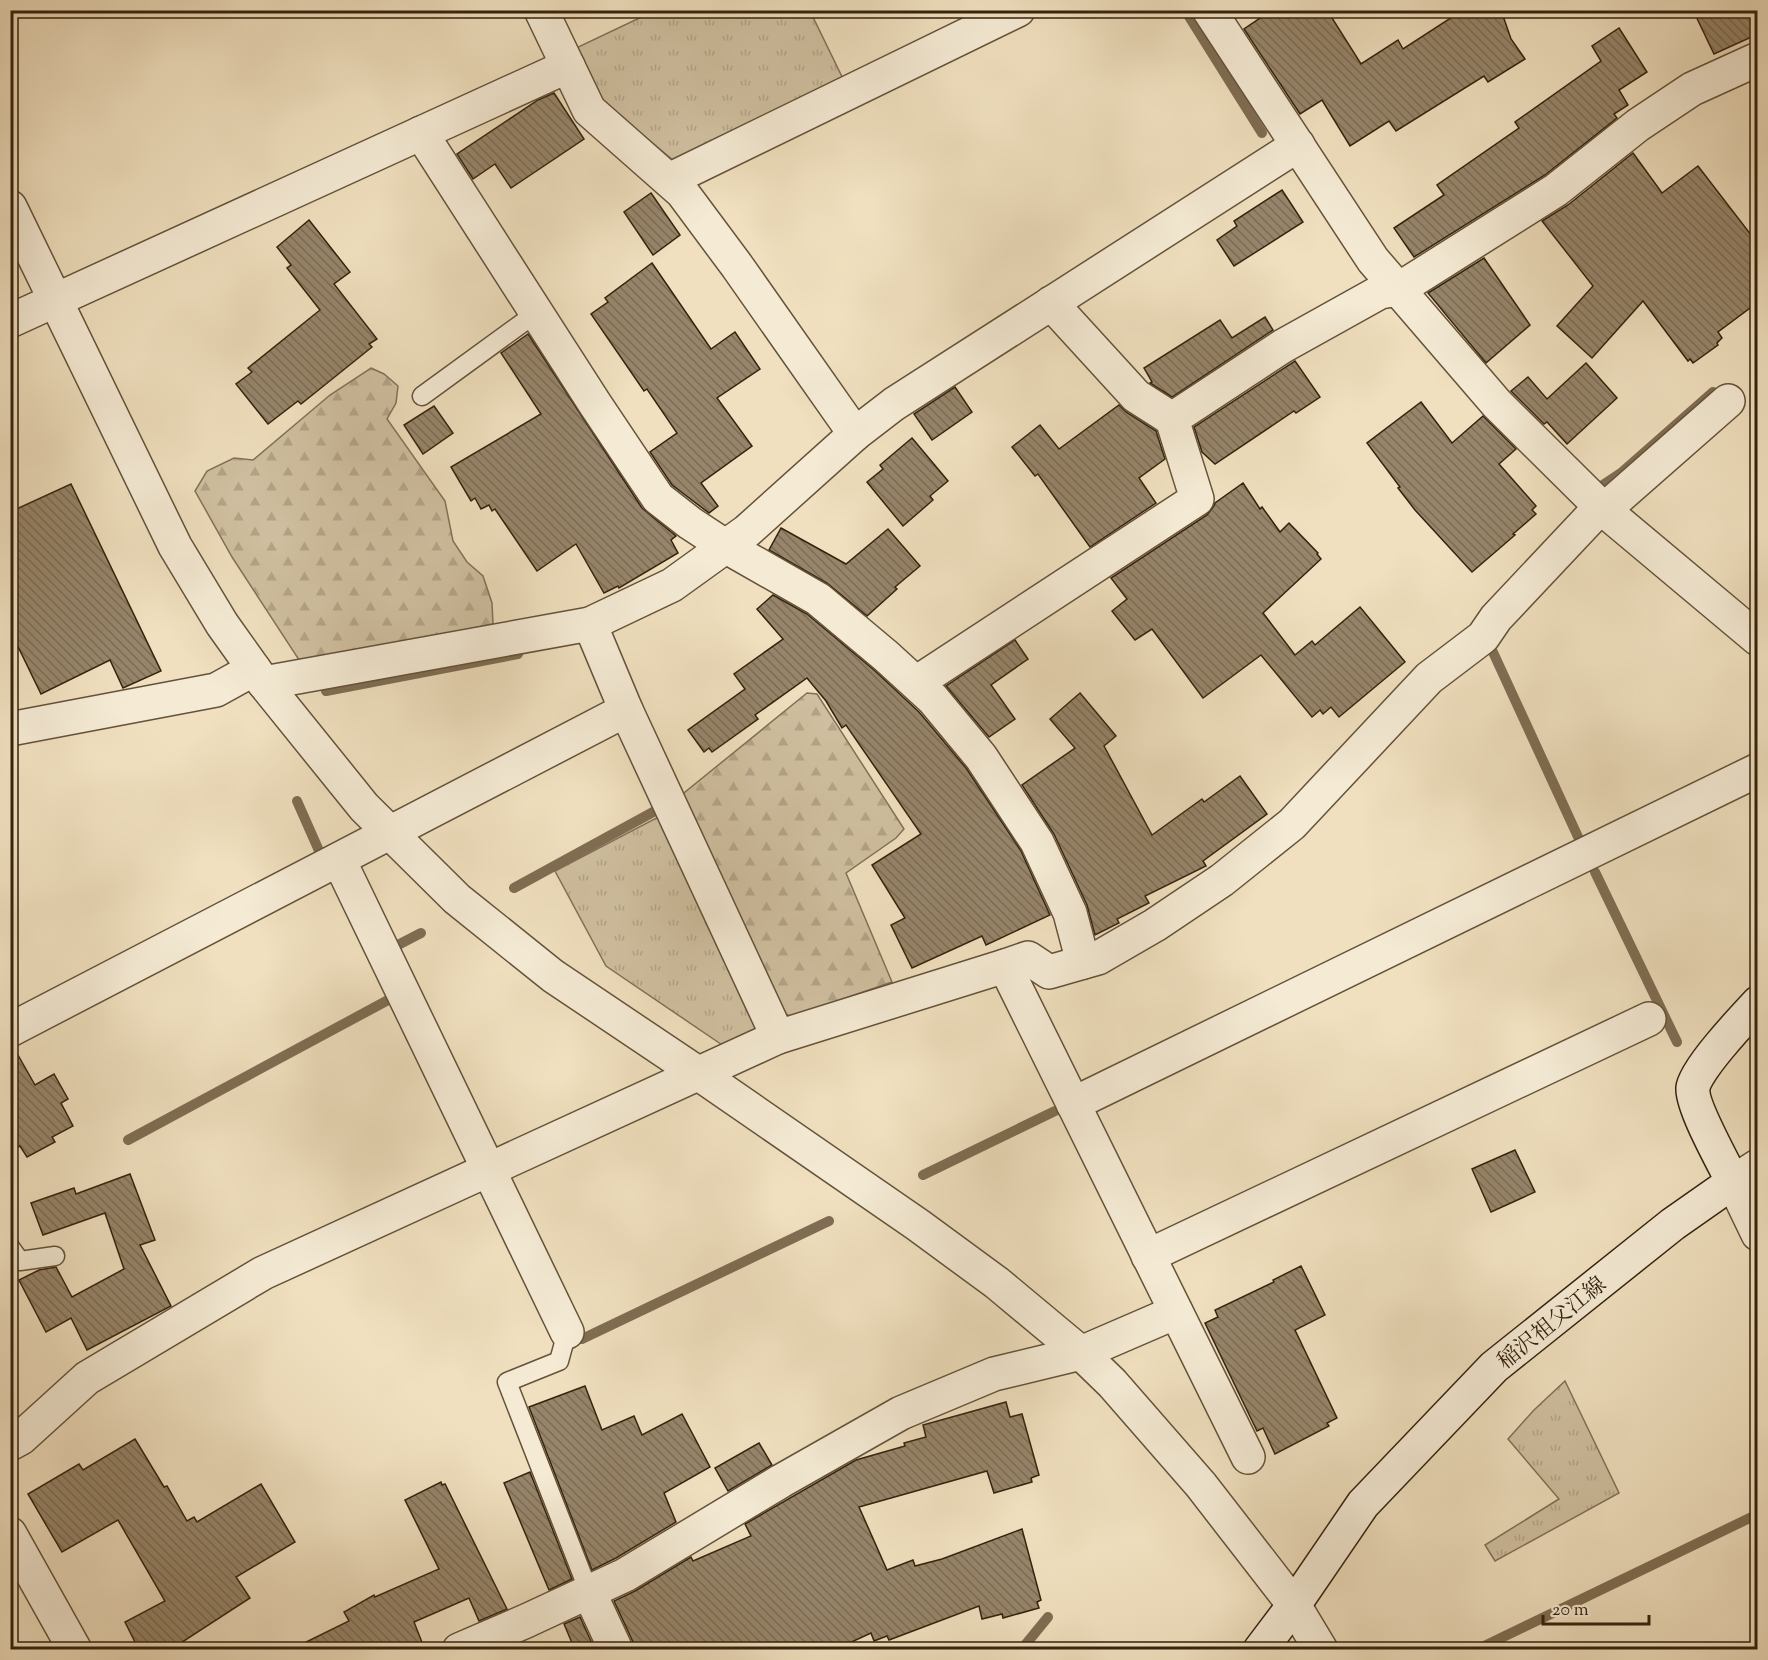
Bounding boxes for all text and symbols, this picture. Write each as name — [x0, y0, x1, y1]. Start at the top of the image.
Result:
street label: 稲沢祖父江線 — [1492, 1270, 1614, 1378]
scale bar — [1543, 1588, 1650, 1626]
text: 20 m — [1552, 1598, 1589, 1624]

